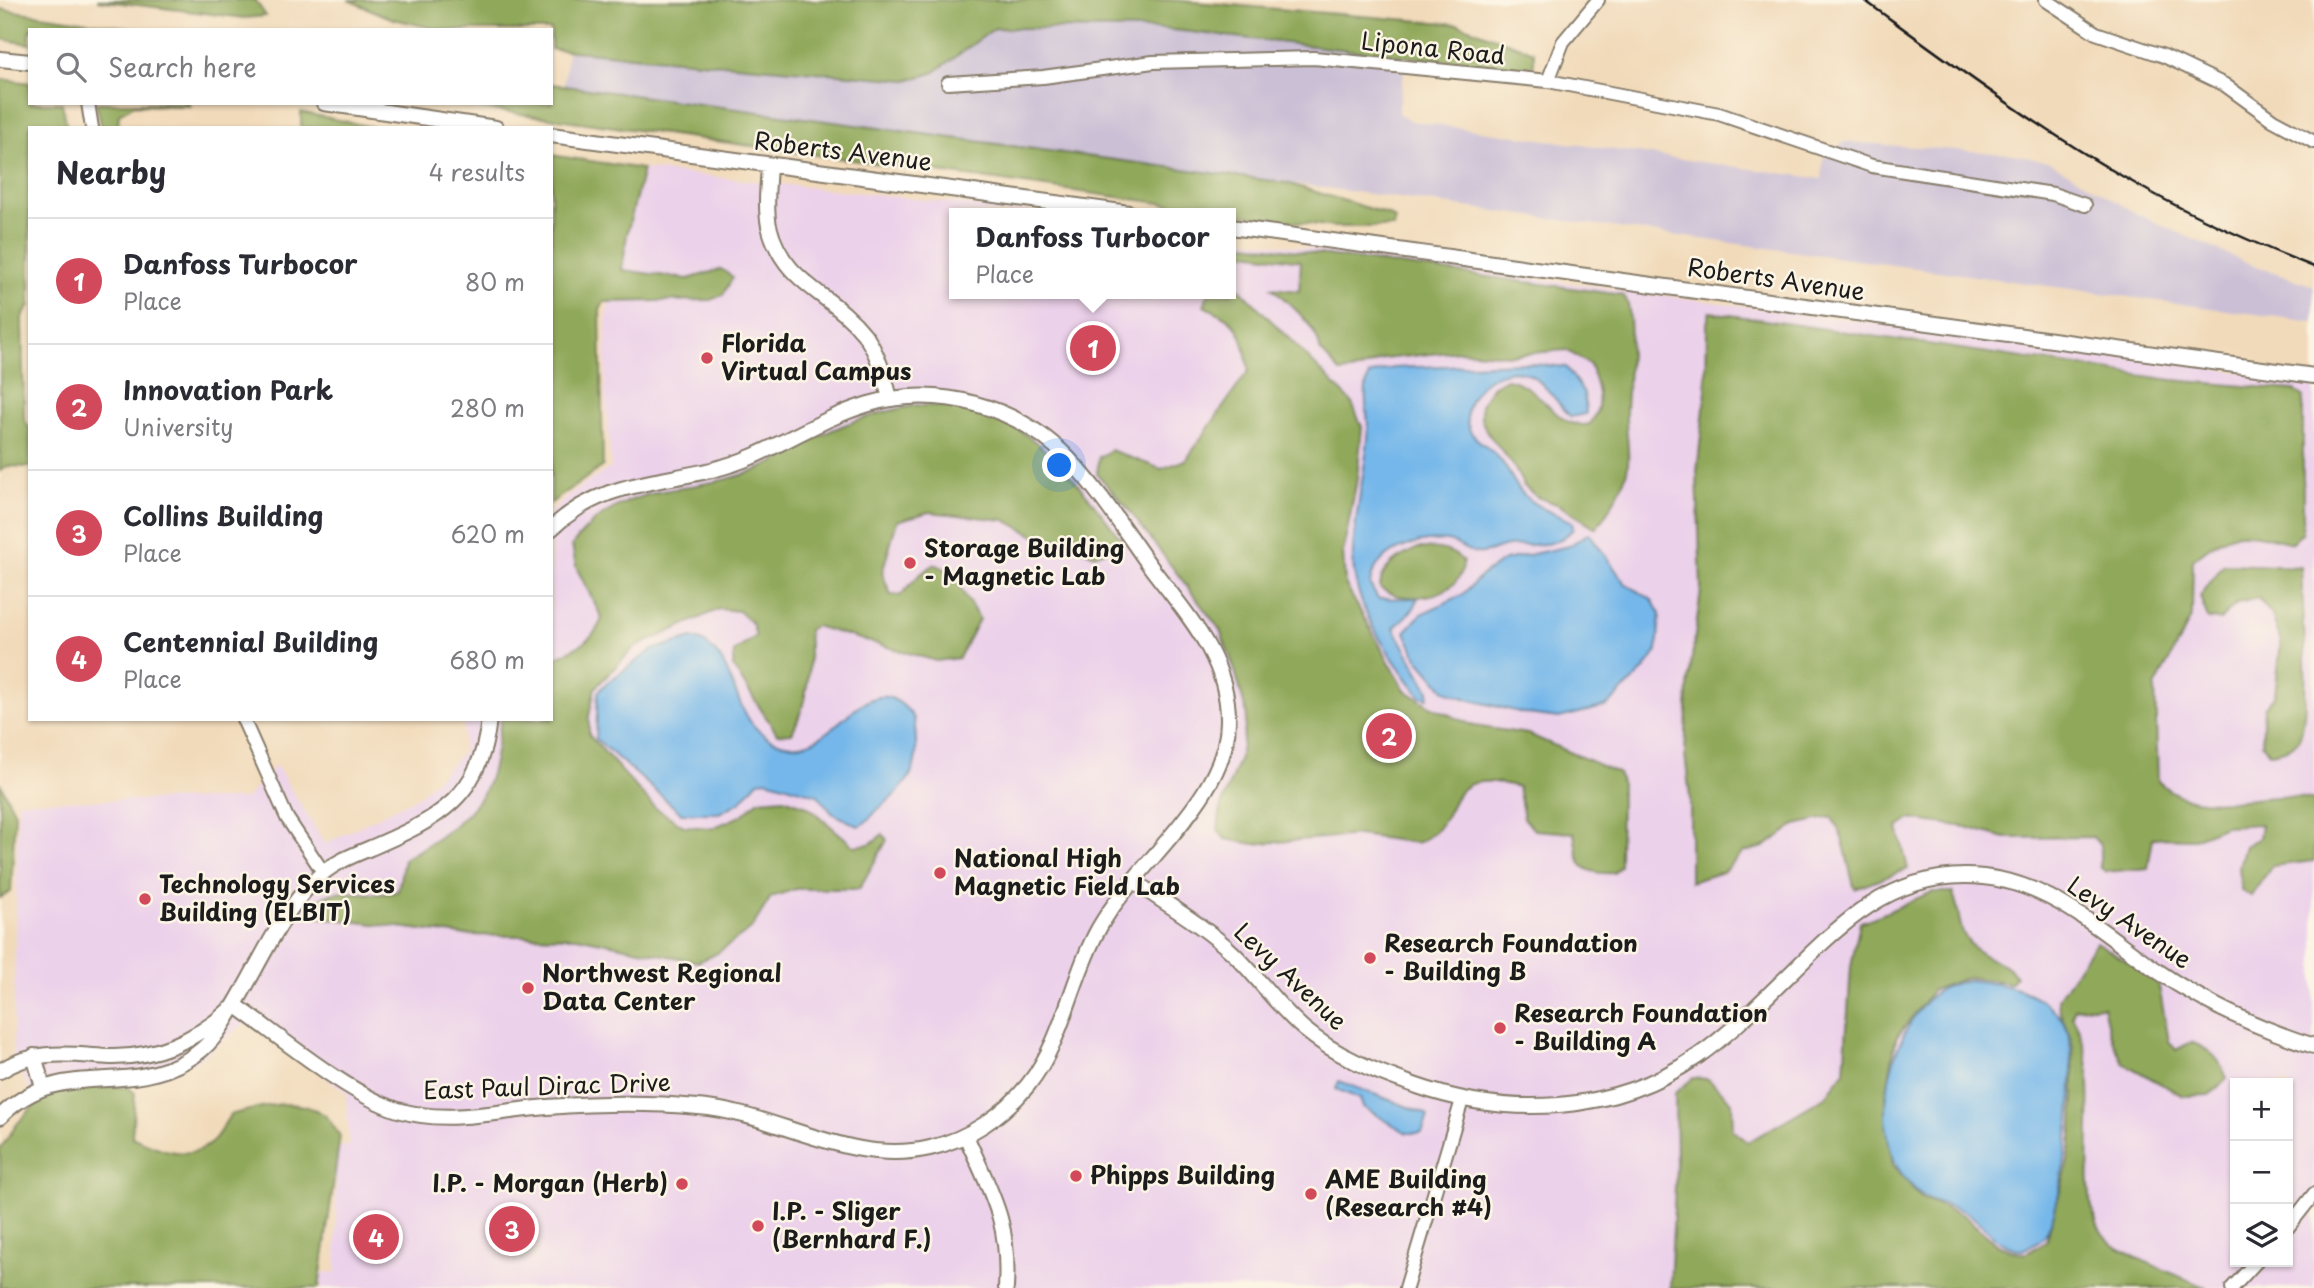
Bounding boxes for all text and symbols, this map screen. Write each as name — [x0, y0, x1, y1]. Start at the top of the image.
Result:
street label: Lipona Road — [1360, 22, 1507, 72]
search box — [28, 28, 553, 105]
text: Search here — [108, 47, 257, 86]
icon: search — [52, 48, 90, 86]
street label: Roberts Avenue — [752, 121, 934, 179]
text: Nearby — [56, 149, 166, 194]
text: 4 results — [429, 154, 525, 189]
popup — [949, 208, 1236, 299]
text: Danfoss Turbocor — [975, 217, 1210, 256]
text: Danfoss Turbocor — [123, 244, 357, 283]
street label: Roberts Avenue — [1685, 248, 1867, 308]
text: Place — [975, 256, 1034, 291]
text: 1 — [74, 264, 85, 299]
text: 80 m — [465, 264, 525, 299]
text: Place — [123, 283, 182, 318]
pin: 1 — [1070, 322, 1116, 374]
place label: Florida Virtual Campus — [721, 324, 912, 388]
marker: Florida Virtual Campus — [699, 350, 715, 366]
text: Innovation Park — [123, 370, 333, 409]
text: 2 — [71, 390, 87, 425]
text: 280 m — [450, 390, 525, 425]
text: University — [123, 409, 233, 444]
your location — [1042, 448, 1076, 482]
text: Collins Building — [123, 496, 323, 535]
text: 3 — [71, 516, 87, 551]
text: 620 m — [451, 516, 525, 551]
place label: Storage Building - Magnetic Lab — [924, 529, 1124, 593]
text: Place — [123, 535, 182, 570]
marker: Storage Building - Magnetic Lab — [902, 555, 918, 571]
text: Centennial Building — [123, 622, 378, 661]
text: 4 — [71, 642, 87, 677]
text: 680 m — [449, 642, 525, 677]
text: Place — [123, 661, 182, 696]
pin: 2 — [1366, 710, 1412, 762]
place label: National High Magnetic Field Lab — [954, 839, 1180, 903]
place label: Technology Services Building (ELBIT) — [159, 865, 395, 929]
marker: National High Magnetic Field Lab — [932, 865, 948, 881]
street label: Levy Avenue — [2061, 866, 2199, 976]
marker: Technology Services Building (ELBIT) — [137, 891, 153, 907]
street label: Levy Avenue — [1227, 914, 1356, 1037]
place label: Research Foundation - Building B — [1384, 924, 1638, 988]
marker: Research Foundation - Building B — [1362, 950, 1378, 966]
place label: Northwest Regional Data Center — [542, 954, 781, 1018]
marker: Northwest Regional Data Center — [520, 980, 536, 996]
place label: Research Foundation - Building A — [1514, 994, 1768, 1058]
marker: Research Foundation - Building A — [1492, 1020, 1508, 1036]
street label: East Paul Dirac Drive — [422, 1063, 671, 1107]
map controls — [2230, 1078, 2293, 1267]
button: + — [2230, 1078, 2293, 1141]
button: − — [2230, 1141, 2293, 1204]
place label: Phipps Building — [1090, 1156, 1275, 1192]
place label: AME Building (Research #4) — [1324, 1160, 1492, 1224]
place label: I.P. - Morgan (Herb) — [432, 1164, 668, 1200]
marker: Phipps Building — [1068, 1168, 1084, 1184]
marker: I.P. - Morgan (Herb) — [674, 1176, 690, 1192]
marker: AME Building (Research #4) — [1303, 1186, 1319, 1202]
place label: I.P. - Sliger (Bernhard F.) — [772, 1192, 932, 1256]
pin: 3 — [489, 1203, 535, 1255]
button: layers — [2230, 1204, 2293, 1267]
pin: 4 — [353, 1211, 399, 1263]
marker: I.P. - Sliger (Bernhard F.) — [750, 1218, 766, 1234]

